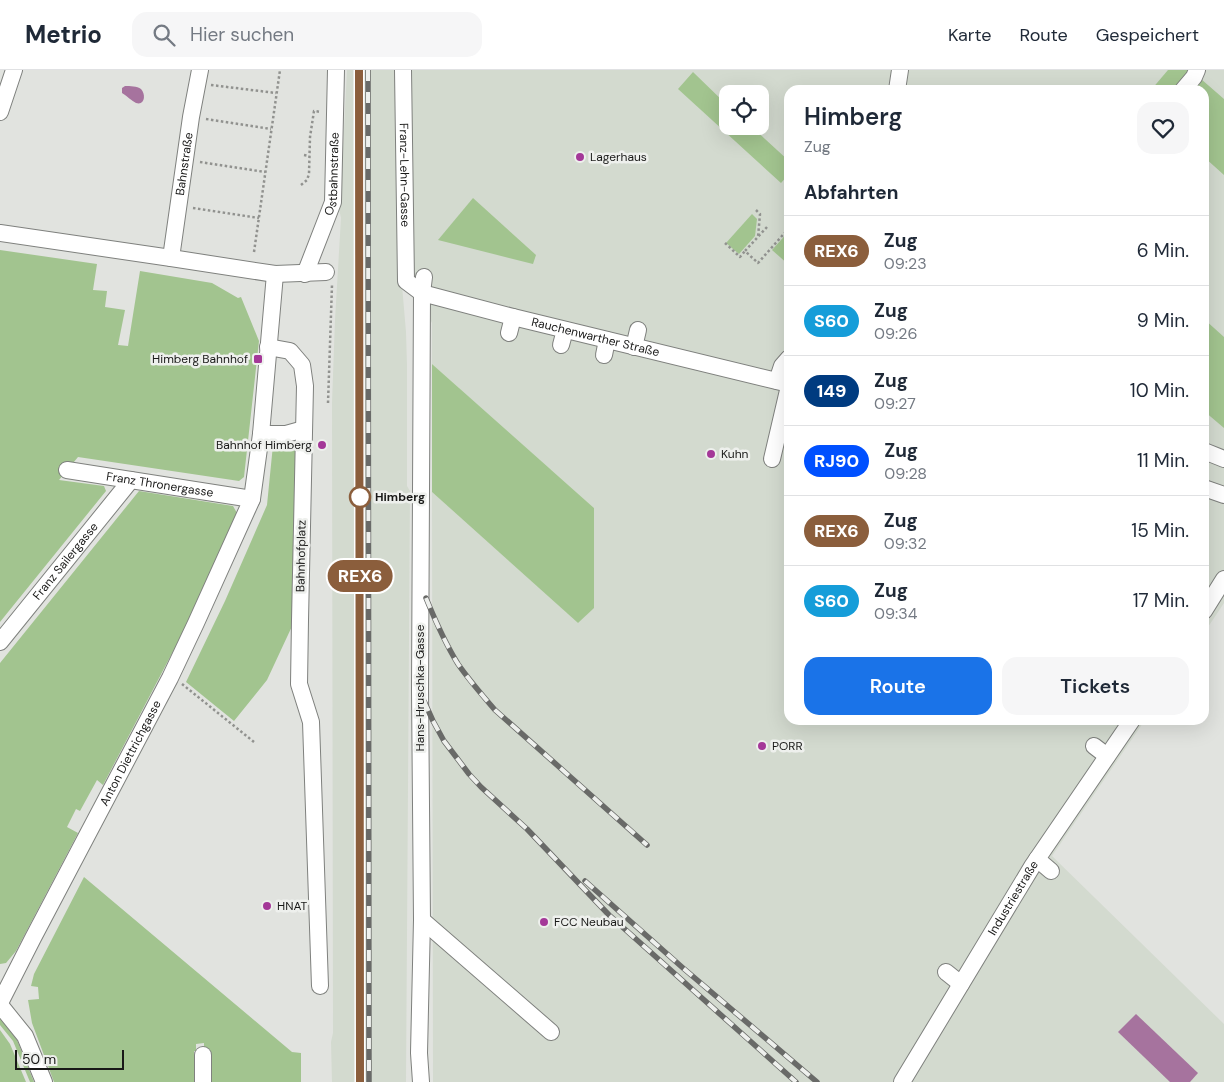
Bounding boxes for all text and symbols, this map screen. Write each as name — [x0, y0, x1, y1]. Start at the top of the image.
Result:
search box — [132, 12, 482, 57]
text: Metrio — [25, 19, 102, 50]
icon: search — [150, 21, 178, 49]
text: Hier suchen — [190, 22, 294, 47]
text: Karte — [948, 23, 992, 47]
text: Route — [1020, 23, 1068, 47]
text: Gespeichert — [1096, 23, 1199, 47]
map controls — [719, 85, 769, 135]
button: locate — [719, 85, 769, 135]
text: Himberg — [804, 101, 902, 132]
button: heart — [1137, 102, 1189, 154]
street label: Franz-Lehn-Gasse — [396, 123, 413, 227]
street label: Bahnstraße — [172, 131, 197, 197]
street label: Ostbahnstraße — [320, 132, 343, 218]
text: Zug — [804, 136, 831, 157]
place label: Lagerhaus — [590, 149, 647, 165]
marker: Lagerhaus — [574, 151, 586, 163]
text: Abfahrten — [804, 180, 898, 205]
text: Zug — [884, 228, 918, 253]
text: 6 Min. — [1137, 238, 1189, 263]
text: REX6 — [814, 239, 859, 263]
text: 09:23 — [884, 253, 927, 274]
text: Zug — [874, 298, 908, 323]
text: 9 Min. — [1137, 308, 1189, 333]
text: S60 — [814, 309, 849, 333]
street label: Rauchenwarther Straße — [530, 314, 661, 360]
text: 09:26 — [874, 323, 918, 344]
place label: Himberg Bahnhof — [152, 351, 248, 367]
marker: Himberg Bahnhof — [252, 353, 264, 365]
text: Zug — [874, 368, 908, 393]
text: 10 Min. — [1130, 378, 1189, 403]
text: 149 — [817, 379, 846, 403]
text: 09:27 — [874, 393, 916, 414]
place label: Bahnhof Himberg — [216, 437, 312, 453]
text: Zug — [884, 438, 918, 463]
marker: Bahnhof Himberg — [316, 439, 328, 451]
place label: Kuhn — [721, 446, 749, 462]
marker: Kuhn — [705, 448, 717, 460]
text: 11 Min. — [1137, 448, 1189, 473]
text: RJ90 — [814, 449, 859, 473]
text: 09:28 — [884, 463, 927, 484]
street label: Franz Thronergasse — [105, 468, 215, 501]
marker: Himberg — [349, 486, 371, 508]
place label: Himberg — [375, 489, 425, 505]
text: Zug — [884, 508, 918, 533]
text: 15 Min. — [1131, 518, 1189, 543]
street label: Franz Sailergasse — [29, 519, 102, 603]
text: REX6 — [814, 519, 859, 543]
street label: Bahnhofplatz — [292, 520, 310, 592]
text: 09:32 — [884, 533, 927, 554]
line badge: REX6 — [325, 560, 395, 592]
text: REX6 — [338, 564, 382, 588]
text: Zug — [874, 578, 908, 603]
text: 17 Min. — [1133, 588, 1189, 613]
text: S60 — [814, 589, 849, 613]
text: 09:34 — [874, 603, 917, 624]
street label: Hans-Hruschka-Gasse — [412, 624, 428, 751]
button: Route — [804, 657, 992, 715]
button: Tickets — [1002, 657, 1189, 715]
street label: Anton Diettrichgasse — [96, 697, 165, 809]
place label: PORR — [772, 738, 803, 754]
marker: PORR — [756, 740, 768, 752]
street label: Industriestraße — [984, 857, 1042, 938]
place label: HNAT — [277, 898, 307, 914]
marker: HNAT — [261, 900, 273, 912]
place label: FCC Neubau — [554, 914, 624, 930]
marker: FCC Neubau — [538, 916, 550, 928]
scale bar — [15, 1047, 124, 1070]
text: 50 m — [22, 1050, 56, 1068]

